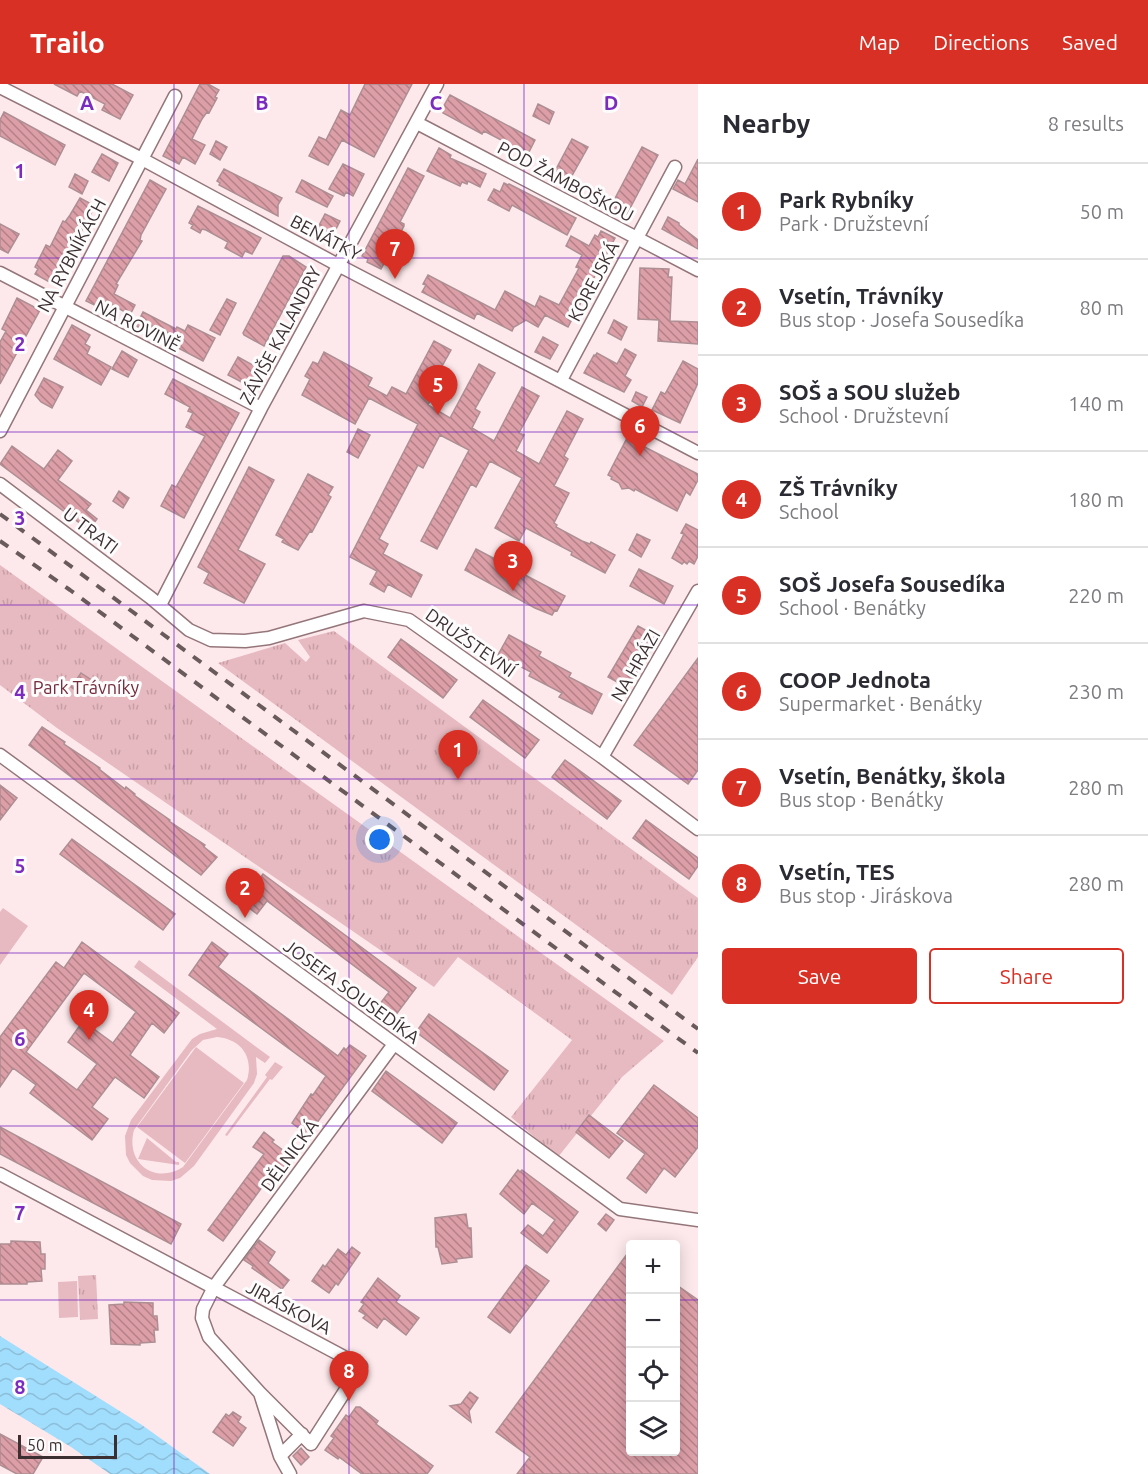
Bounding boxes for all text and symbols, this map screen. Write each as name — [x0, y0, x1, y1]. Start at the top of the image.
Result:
text: Trailo — [30, 27, 105, 58]
text: Map — [859, 30, 900, 54]
text: Directions — [933, 30, 1029, 54]
text: Saved — [1062, 30, 1118, 54]
text: A — [80, 91, 94, 114]
text: B — [255, 91, 269, 114]
text: C — [430, 91, 443, 114]
text: D — [604, 91, 618, 114]
text: Nearby — [722, 109, 810, 138]
text: 8 results — [1048, 112, 1124, 135]
street label: POD ŽAMBOŠKOU — [495, 136, 638, 225]
text: 1 — [14, 159, 26, 182]
text: Park Rybníky — [779, 187, 914, 212]
street label: NA RYBNÍKÁCH — [32, 194, 109, 315]
text: 1 — [736, 200, 747, 223]
text: 50 m — [1080, 200, 1124, 223]
street label: BENÁTKY — [287, 209, 366, 264]
text: Park · Družstevní — [779, 212, 929, 235]
pin: 7 — [376, 230, 414, 279]
street label: KOREJSKÁ — [563, 237, 623, 324]
street label: ZÁVIŠE KALANDRY — [234, 262, 325, 407]
text: Vsetín, Trávníky — [779, 283, 944, 308]
street label: NA ROVINĚ — [92, 294, 184, 355]
text: 2 — [736, 296, 747, 319]
text: 80 m — [1080, 296, 1124, 319]
text: Bus stop · Josefa Sousedíka — [779, 308, 1024, 331]
text: 2 — [14, 332, 26, 355]
pin: 5 — [418, 366, 458, 415]
text: SOŠ a SOU služeb — [779, 379, 960, 404]
text: 3 — [736, 392, 747, 415]
text: 140 m — [1068, 392, 1124, 415]
text: School · Družstevní — [779, 404, 949, 427]
pin: 6 — [620, 406, 660, 456]
text: ZŠ Trávníky — [779, 475, 898, 500]
text: 4 — [736, 488, 747, 511]
text: 180 m — [1068, 488, 1124, 511]
text: School — [779, 500, 839, 523]
street label: U TRATI — [60, 503, 122, 557]
text: 3 — [14, 506, 26, 529]
pin: 3 — [494, 542, 532, 591]
text: SOŠ Josefa Sousedíka — [779, 571, 1005, 596]
text: 5 — [736, 584, 747, 607]
text: 220 m — [1068, 584, 1124, 607]
text: School · Benátky — [779, 596, 926, 619]
street label: DRUŽSTEVNÍ — [422, 603, 521, 680]
street label: NA HRÁZI — [606, 625, 664, 705]
text: COOP Jednota — [779, 667, 931, 692]
park label: Park Trávníky — [33, 677, 140, 697]
text: 4 — [14, 680, 26, 703]
text: 6 — [736, 680, 747, 703]
text: 230 m — [1068, 680, 1124, 703]
text: Supermarket · Benátky — [779, 692, 982, 715]
pin: 1 — [438, 730, 478, 780]
text: Vsetín, Benátky, škola — [779, 763, 1006, 788]
text: 7 — [736, 776, 747, 799]
text: 280 m — [1068, 776, 1124, 799]
text: Bus stop · Benátky — [779, 788, 943, 811]
your location — [365, 825, 394, 854]
text: 5 — [14, 854, 26, 877]
text: Vsetín, TES — [779, 859, 895, 884]
pin: 2 — [226, 868, 264, 918]
text: 8 — [736, 872, 747, 895]
text: 280 m — [1068, 872, 1124, 895]
text: Bus stop · Jiráskova — [779, 884, 953, 907]
street label: JOSEFA SOUSEDÍKA — [280, 934, 425, 1047]
button: Save — [722, 948, 917, 1004]
button: Share — [929, 948, 1124, 1004]
pin: 4 — [70, 990, 109, 1040]
text: 6 — [14, 1027, 26, 1050]
street label: DĚLNICKÁ — [255, 1114, 322, 1195]
text: 7 — [14, 1201, 26, 1224]
map controls — [626, 1240, 680, 1456]
button: + — [626, 1240, 680, 1294]
street label: JIRÁSKOVA — [243, 1275, 336, 1338]
button: − — [626, 1294, 680, 1348]
button: locate — [626, 1348, 680, 1402]
pin: 8 — [330, 1352, 368, 1401]
text: 8 — [14, 1375, 26, 1398]
button: layers — [626, 1402, 680, 1456]
scale bar — [18, 1432, 117, 1460]
text: 50 m — [27, 1436, 63, 1454]

